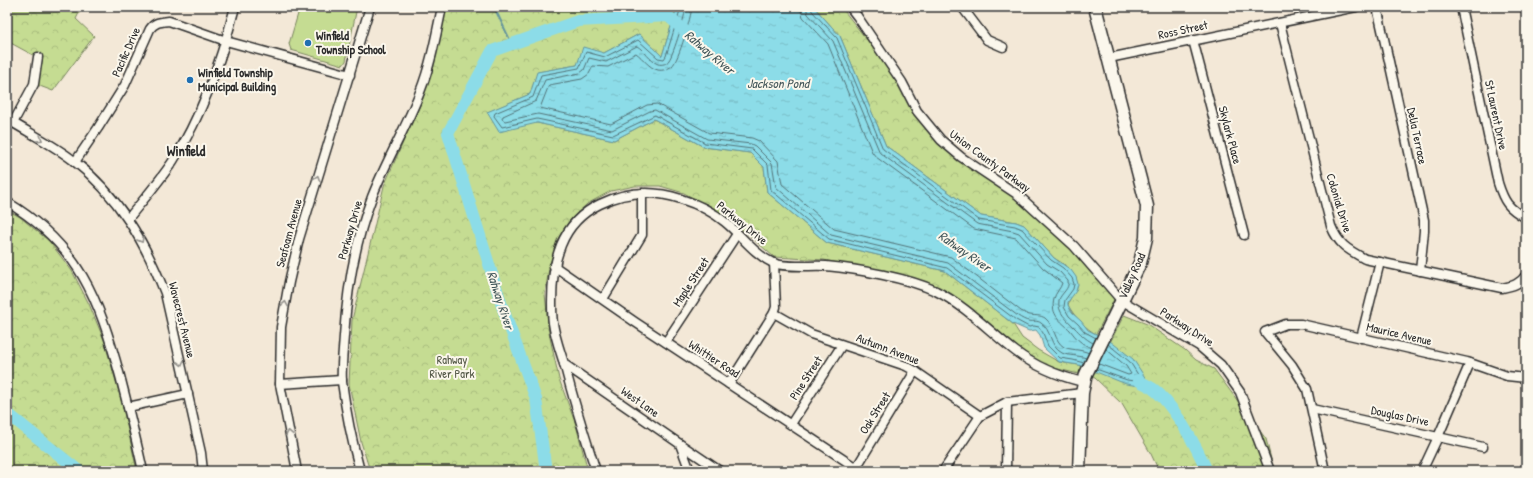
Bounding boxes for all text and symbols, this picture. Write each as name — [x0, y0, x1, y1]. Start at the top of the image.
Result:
street label: Ross Street — [1157, 16, 1210, 43]
street label: Pacific Drive — [107, 24, 144, 79]
water label: Rahway River — [681, 26, 740, 80]
place label: Winfield Township School — [315, 27, 387, 59]
marker: Winfield Township School — [303, 38, 313, 48]
place label: Winfield Township Municipal Building — [198, 64, 277, 96]
water label: Jackson Pond — [747, 74, 811, 92]
marker: Winfield Township Municipal Building — [185, 75, 195, 85]
street label: St Laurent Drive — [1481, 79, 1512, 151]
street label: Skylark Place — [1215, 104, 1246, 166]
street label: Delia Terrace — [1403, 106, 1432, 166]
street label: Union County Parkway — [946, 125, 1034, 196]
one-way arrow — [36, 135, 43, 142]
district label: Winfield — [167, 141, 206, 160]
street label: Colonial Drive — [1322, 171, 1357, 235]
one-way arrow — [312, 175, 321, 182]
street label: Seafoam Avenue — [271, 197, 306, 269]
street label: Parkway Drive — [713, 197, 771, 248]
street label: Parkway Drive — [333, 198, 366, 261]
water label: Rahway River — [935, 226, 996, 277]
one-way arrow — [136, 236, 143, 243]
street label: Valley Road — [1114, 250, 1149, 302]
street label: Maple Street — [668, 253, 713, 310]
water label: Rahway River — [483, 269, 519, 333]
street label: Wavecrest Avenue — [165, 280, 200, 360]
one-way arrow — [280, 301, 289, 307]
street label: Parkway Drive — [1157, 303, 1218, 350]
street label: Maurice Avenue — [1365, 318, 1434, 349]
street label: Autumn Avenue — [854, 329, 922, 368]
street label: Whittier Road — [685, 336, 743, 382]
park label: Rahway River Park — [429, 351, 475, 382]
street label: Pine Street — [785, 352, 827, 403]
one-way arrow — [176, 359, 184, 366]
street label: West Lane — [618, 382, 663, 421]
street label: Oak Street — [855, 388, 895, 437]
street label: Douglas Drive — [1370, 401, 1431, 430]
one-way arrow — [285, 430, 294, 436]

